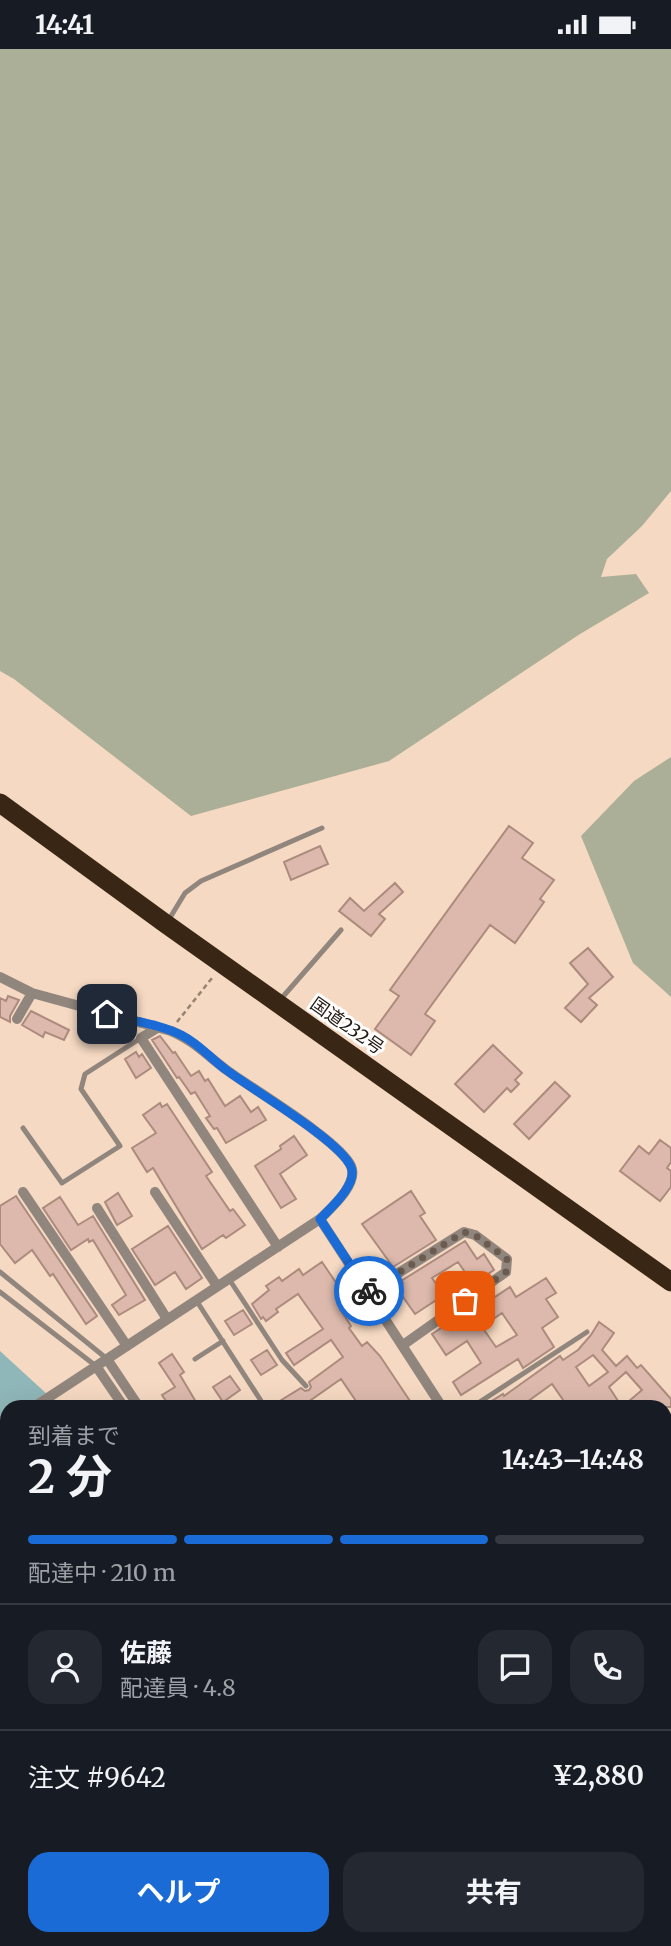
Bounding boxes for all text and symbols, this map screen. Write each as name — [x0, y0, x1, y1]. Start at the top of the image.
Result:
text: 14:41 — [35, 8, 94, 41]
pin — [77, 984, 137, 1044]
street label: 国道232号 — [306, 992, 388, 1059]
icon: home — [88, 995, 126, 1033]
courier — [334, 1256, 404, 1326]
pin — [435, 1271, 495, 1331]
icon: bike — [350, 1272, 388, 1310]
icon: bag — [446, 1282, 484, 1320]
text: 到着まで — [28, 1421, 120, 1450]
text: 14:43–14:48 — [502, 1443, 644, 1476]
text: 2 分 — [28, 1448, 112, 1506]
text: 配達中 · 210 m — [28, 1558, 176, 1587]
button: person — [28, 1630, 102, 1704]
button: chat — [478, 1630, 552, 1704]
button: phone — [570, 1630, 644, 1704]
text: 佐藤 — [120, 1636, 172, 1669]
text: 配達員 · 4.8 — [120, 1673, 236, 1702]
text: ¥2,880 — [552, 1759, 644, 1792]
text: 注文 #9642 — [28, 1761, 166, 1794]
button: ヘルプ — [28, 1852, 329, 1932]
button: 共有 — [343, 1852, 644, 1932]

